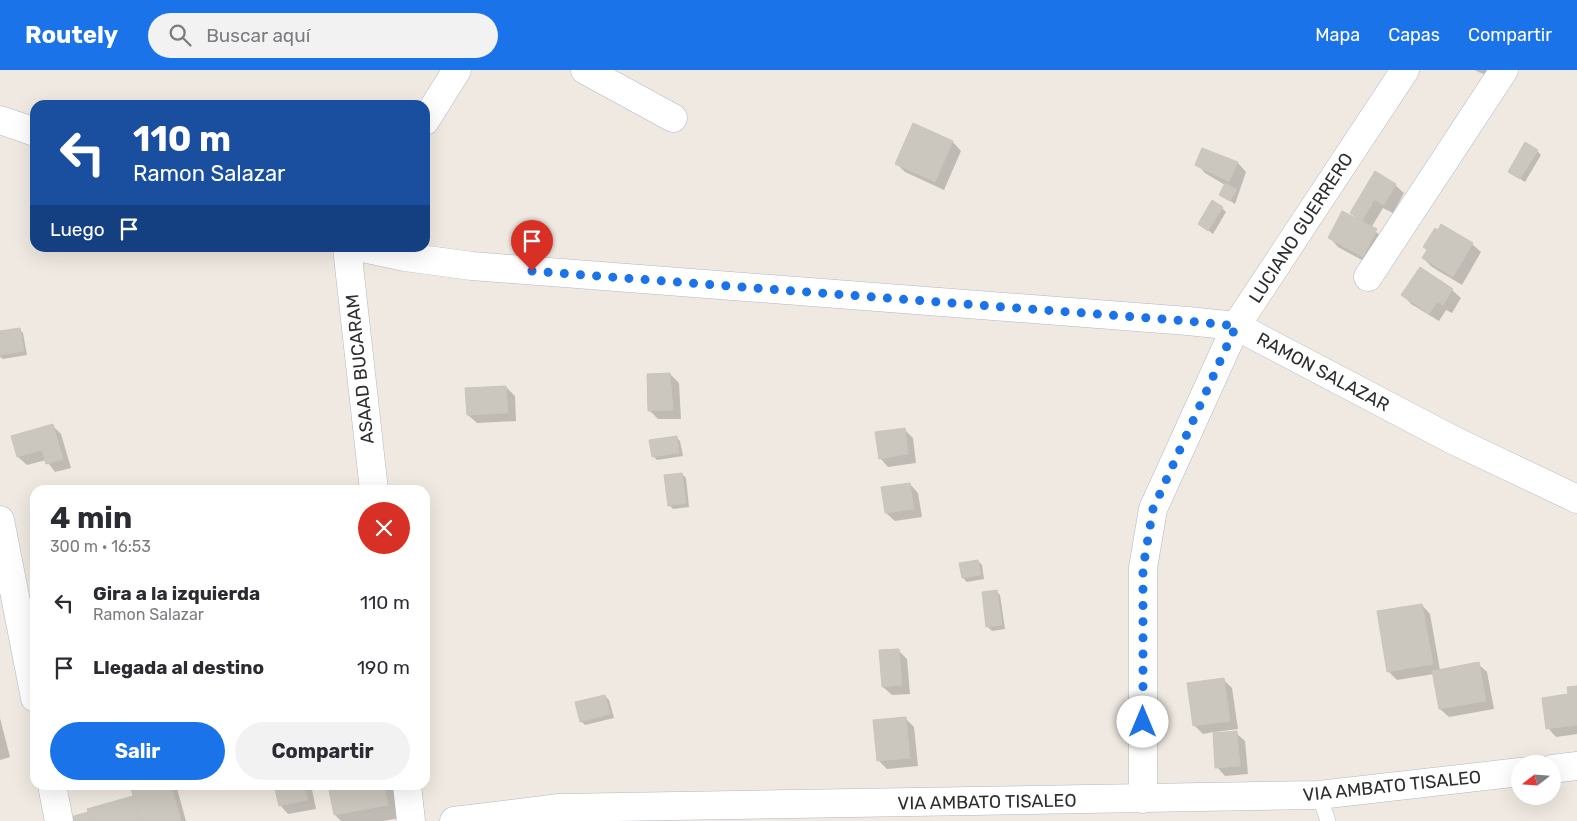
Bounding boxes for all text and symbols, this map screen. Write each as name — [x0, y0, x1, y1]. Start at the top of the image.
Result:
search box — [148, 13, 498, 58]
text: Routely — [25, 21, 118, 49]
icon: search — [166, 21, 194, 49]
text: Buscar aquí — [206, 24, 310, 47]
text: Mapa — [1315, 24, 1360, 46]
text: Capas — [1388, 24, 1440, 46]
text: Compartir — [1468, 24, 1552, 46]
text: 110 m — [133, 118, 231, 160]
icon: left — [50, 120, 115, 185]
street label: LUCIANO GUERRERO — [1244, 149, 1358, 307]
text: Ramon Salazar — [133, 160, 285, 187]
icon: arrive — [115, 215, 143, 243]
text: Luego — [50, 218, 105, 241]
pin — [511, 220, 553, 271]
icon: arrive — [518, 227, 546, 255]
street label: ASAAD BUCARAM — [341, 293, 379, 445]
street label: RAMON SALAZAR — [1253, 328, 1393, 416]
text: 4 min — [50, 500, 132, 536]
button: close — [358, 502, 410, 554]
text: 300 m · 16:53 — [50, 537, 151, 556]
text: Gira a la izquierda — [93, 582, 260, 605]
icon: left — [50, 589, 78, 617]
text: 110 m — [360, 591, 410, 614]
text: Ramon Salazar — [93, 605, 204, 624]
icon: arrive — [50, 654, 78, 682]
text: Llegada al destino — [93, 656, 264, 679]
text: 190 m — [357, 656, 410, 679]
position arrow — [1116, 695, 1168, 747]
button: Salir — [50, 722, 225, 780]
button: Compartir — [235, 722, 410, 780]
north arrow — [1511, 755, 1561, 805]
map controls — [1511, 755, 1561, 805]
street label: VIA AMBATO TISALEO — [1302, 766, 1482, 806]
street label: VIA AMBATO TISALEO — [897, 789, 1077, 815]

